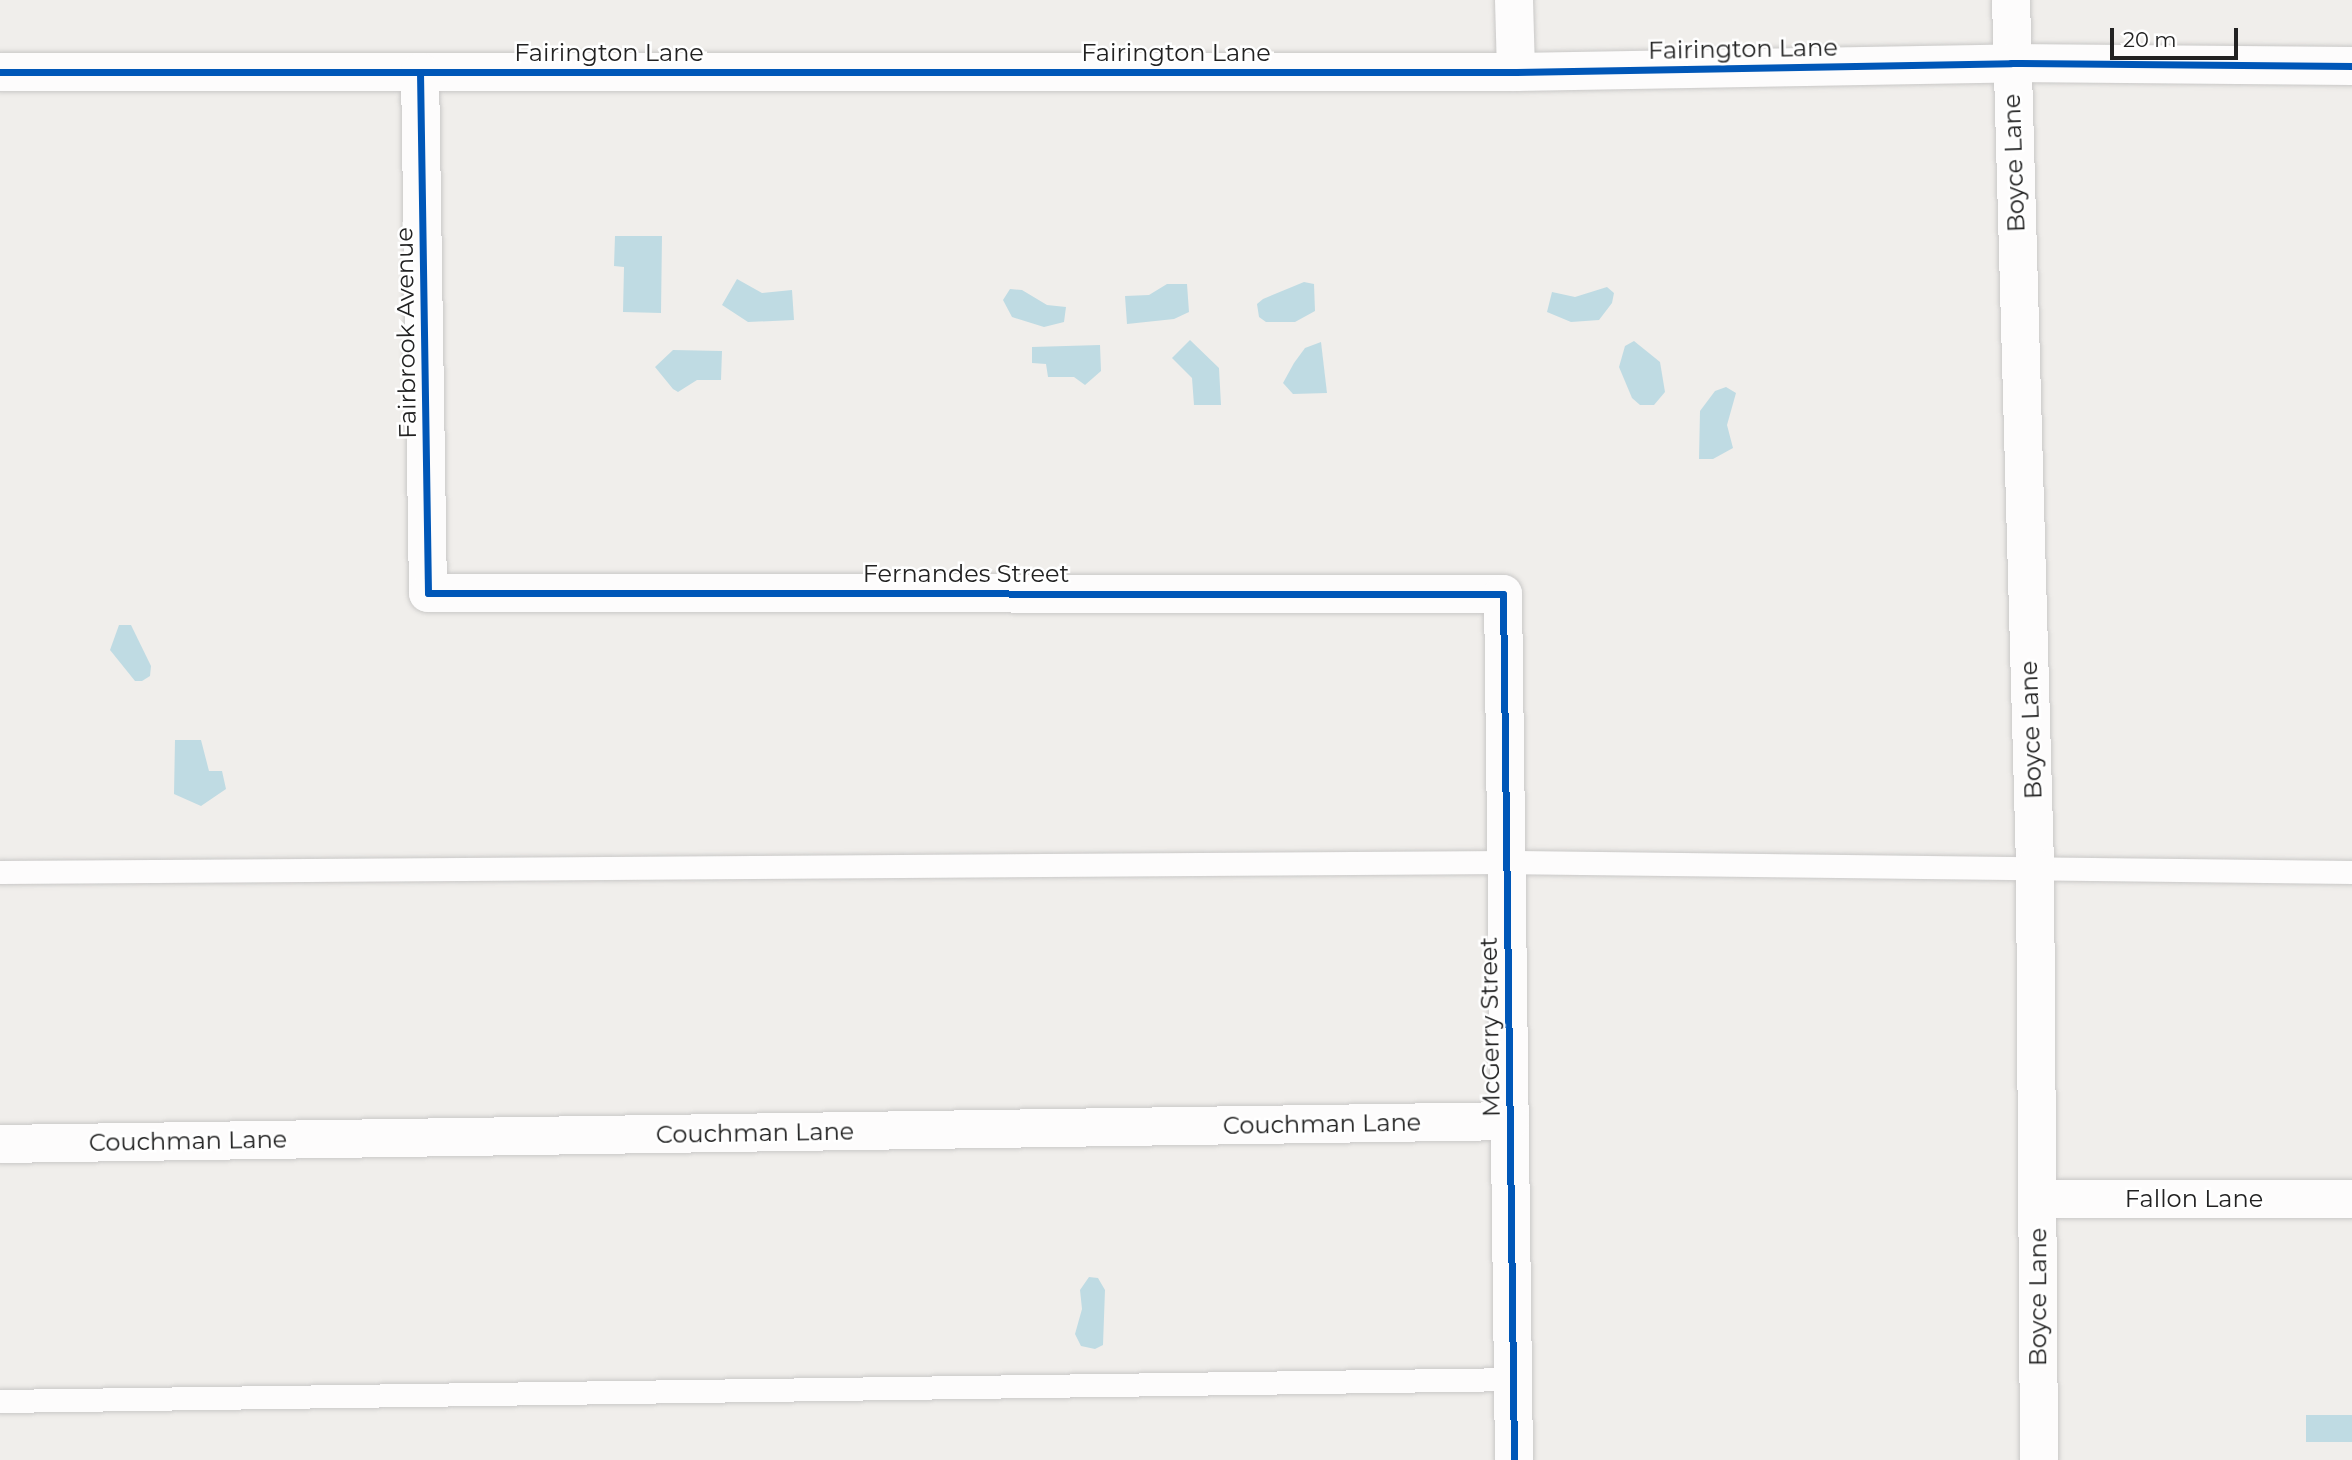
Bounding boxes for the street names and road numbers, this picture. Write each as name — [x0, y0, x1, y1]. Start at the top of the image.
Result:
street label: Fairington Lane — [1648, 33, 1838, 65]
street label: Fairington Lane — [514, 39, 704, 67]
street label: Fairington Lane — [1081, 39, 1271, 67]
street label: Boyce Lane — [1997, 93, 2031, 233]
street label: Fairbrook Avenue — [390, 227, 422, 439]
street label: Fernandes Street — [863, 560, 1069, 588]
street label: Boyce Lane — [2014, 660, 2048, 800]
street label: McGerry Street — [1474, 937, 1506, 1117]
street label: Couchman Lane — [1223, 1108, 1421, 1140]
street label: Couchman Lane — [656, 1117, 854, 1149]
street label: Couchman Lane — [89, 1125, 287, 1157]
street label: Fallon Lane — [2125, 1185, 2263, 1213]
street label: Boyce Lane — [2024, 1228, 2052, 1366]

